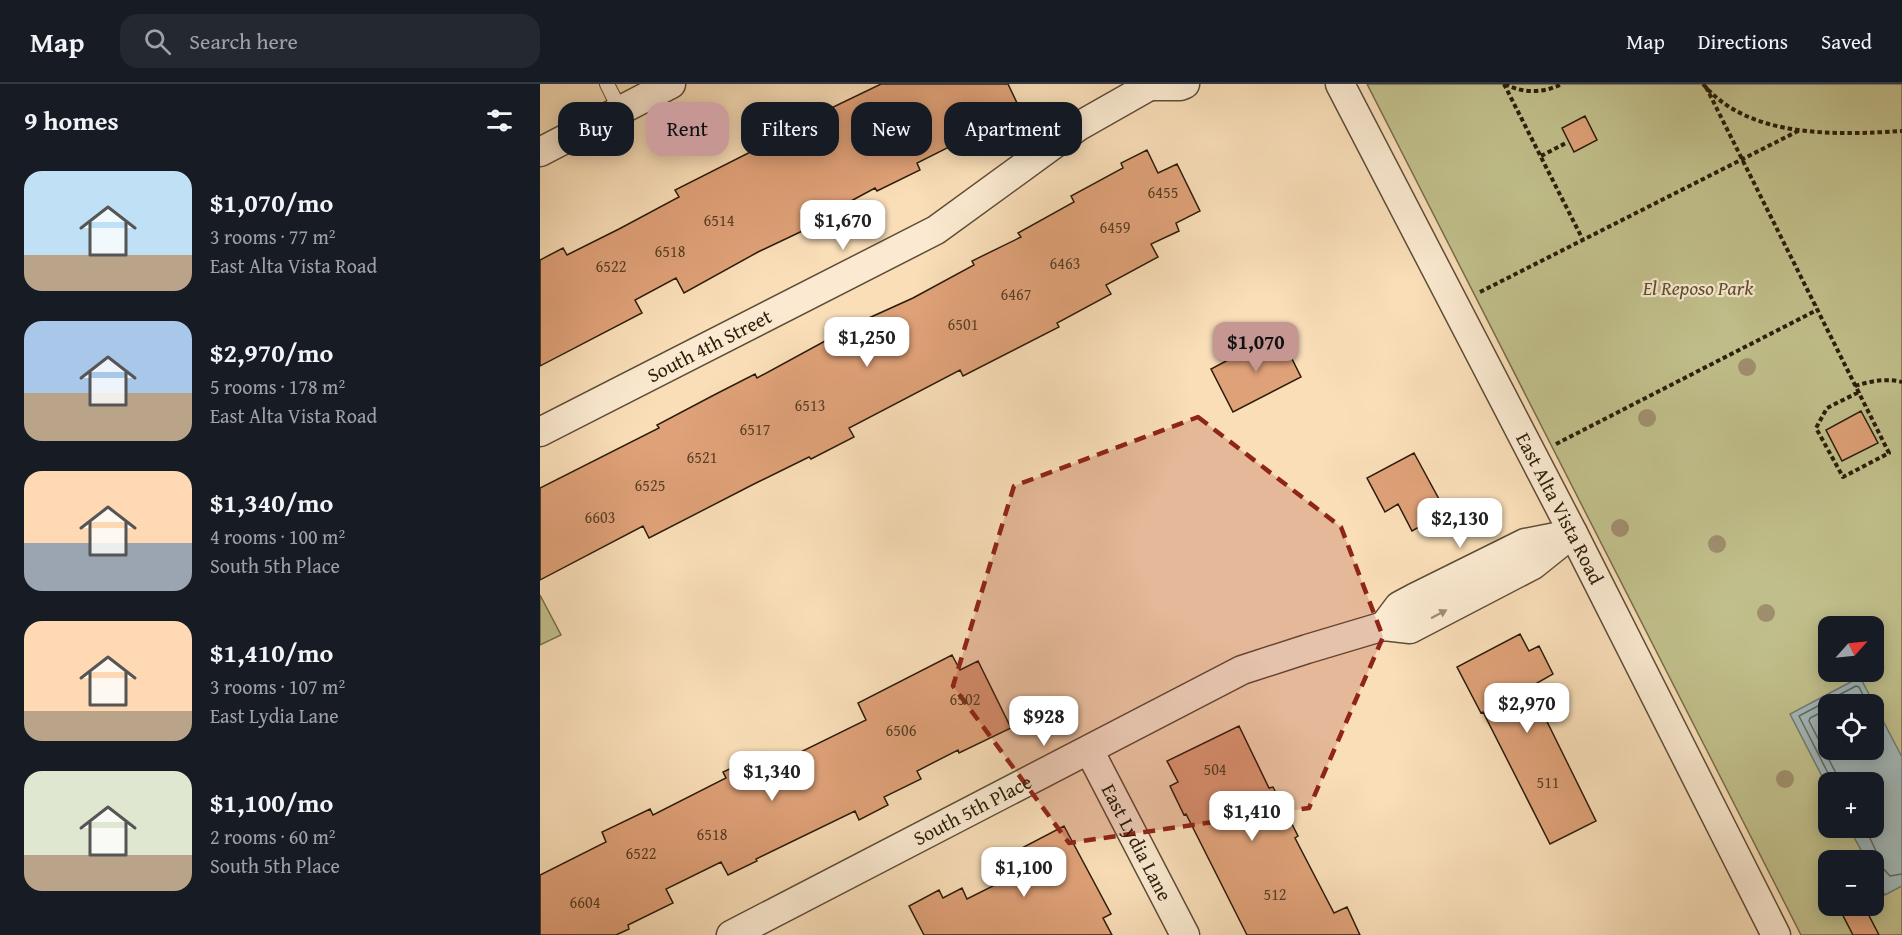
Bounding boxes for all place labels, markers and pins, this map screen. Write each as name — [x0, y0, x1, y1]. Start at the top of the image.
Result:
pin: $1,670 — [794, 200, 892, 251]
pin: $1,250 — [818, 317, 916, 368]
pin: $1,070 — [1207, 322, 1305, 373]
pin: $2,130 — [1411, 498, 1509, 549]
pin: $2,970 — [1478, 683, 1576, 734]
pin: $928 — [1008, 696, 1080, 747]
pin: $1,340 — [723, 751, 821, 802]
pin: $1,410 — [1203, 791, 1301, 842]
pin: $1,100 — [975, 847, 1073, 898]

